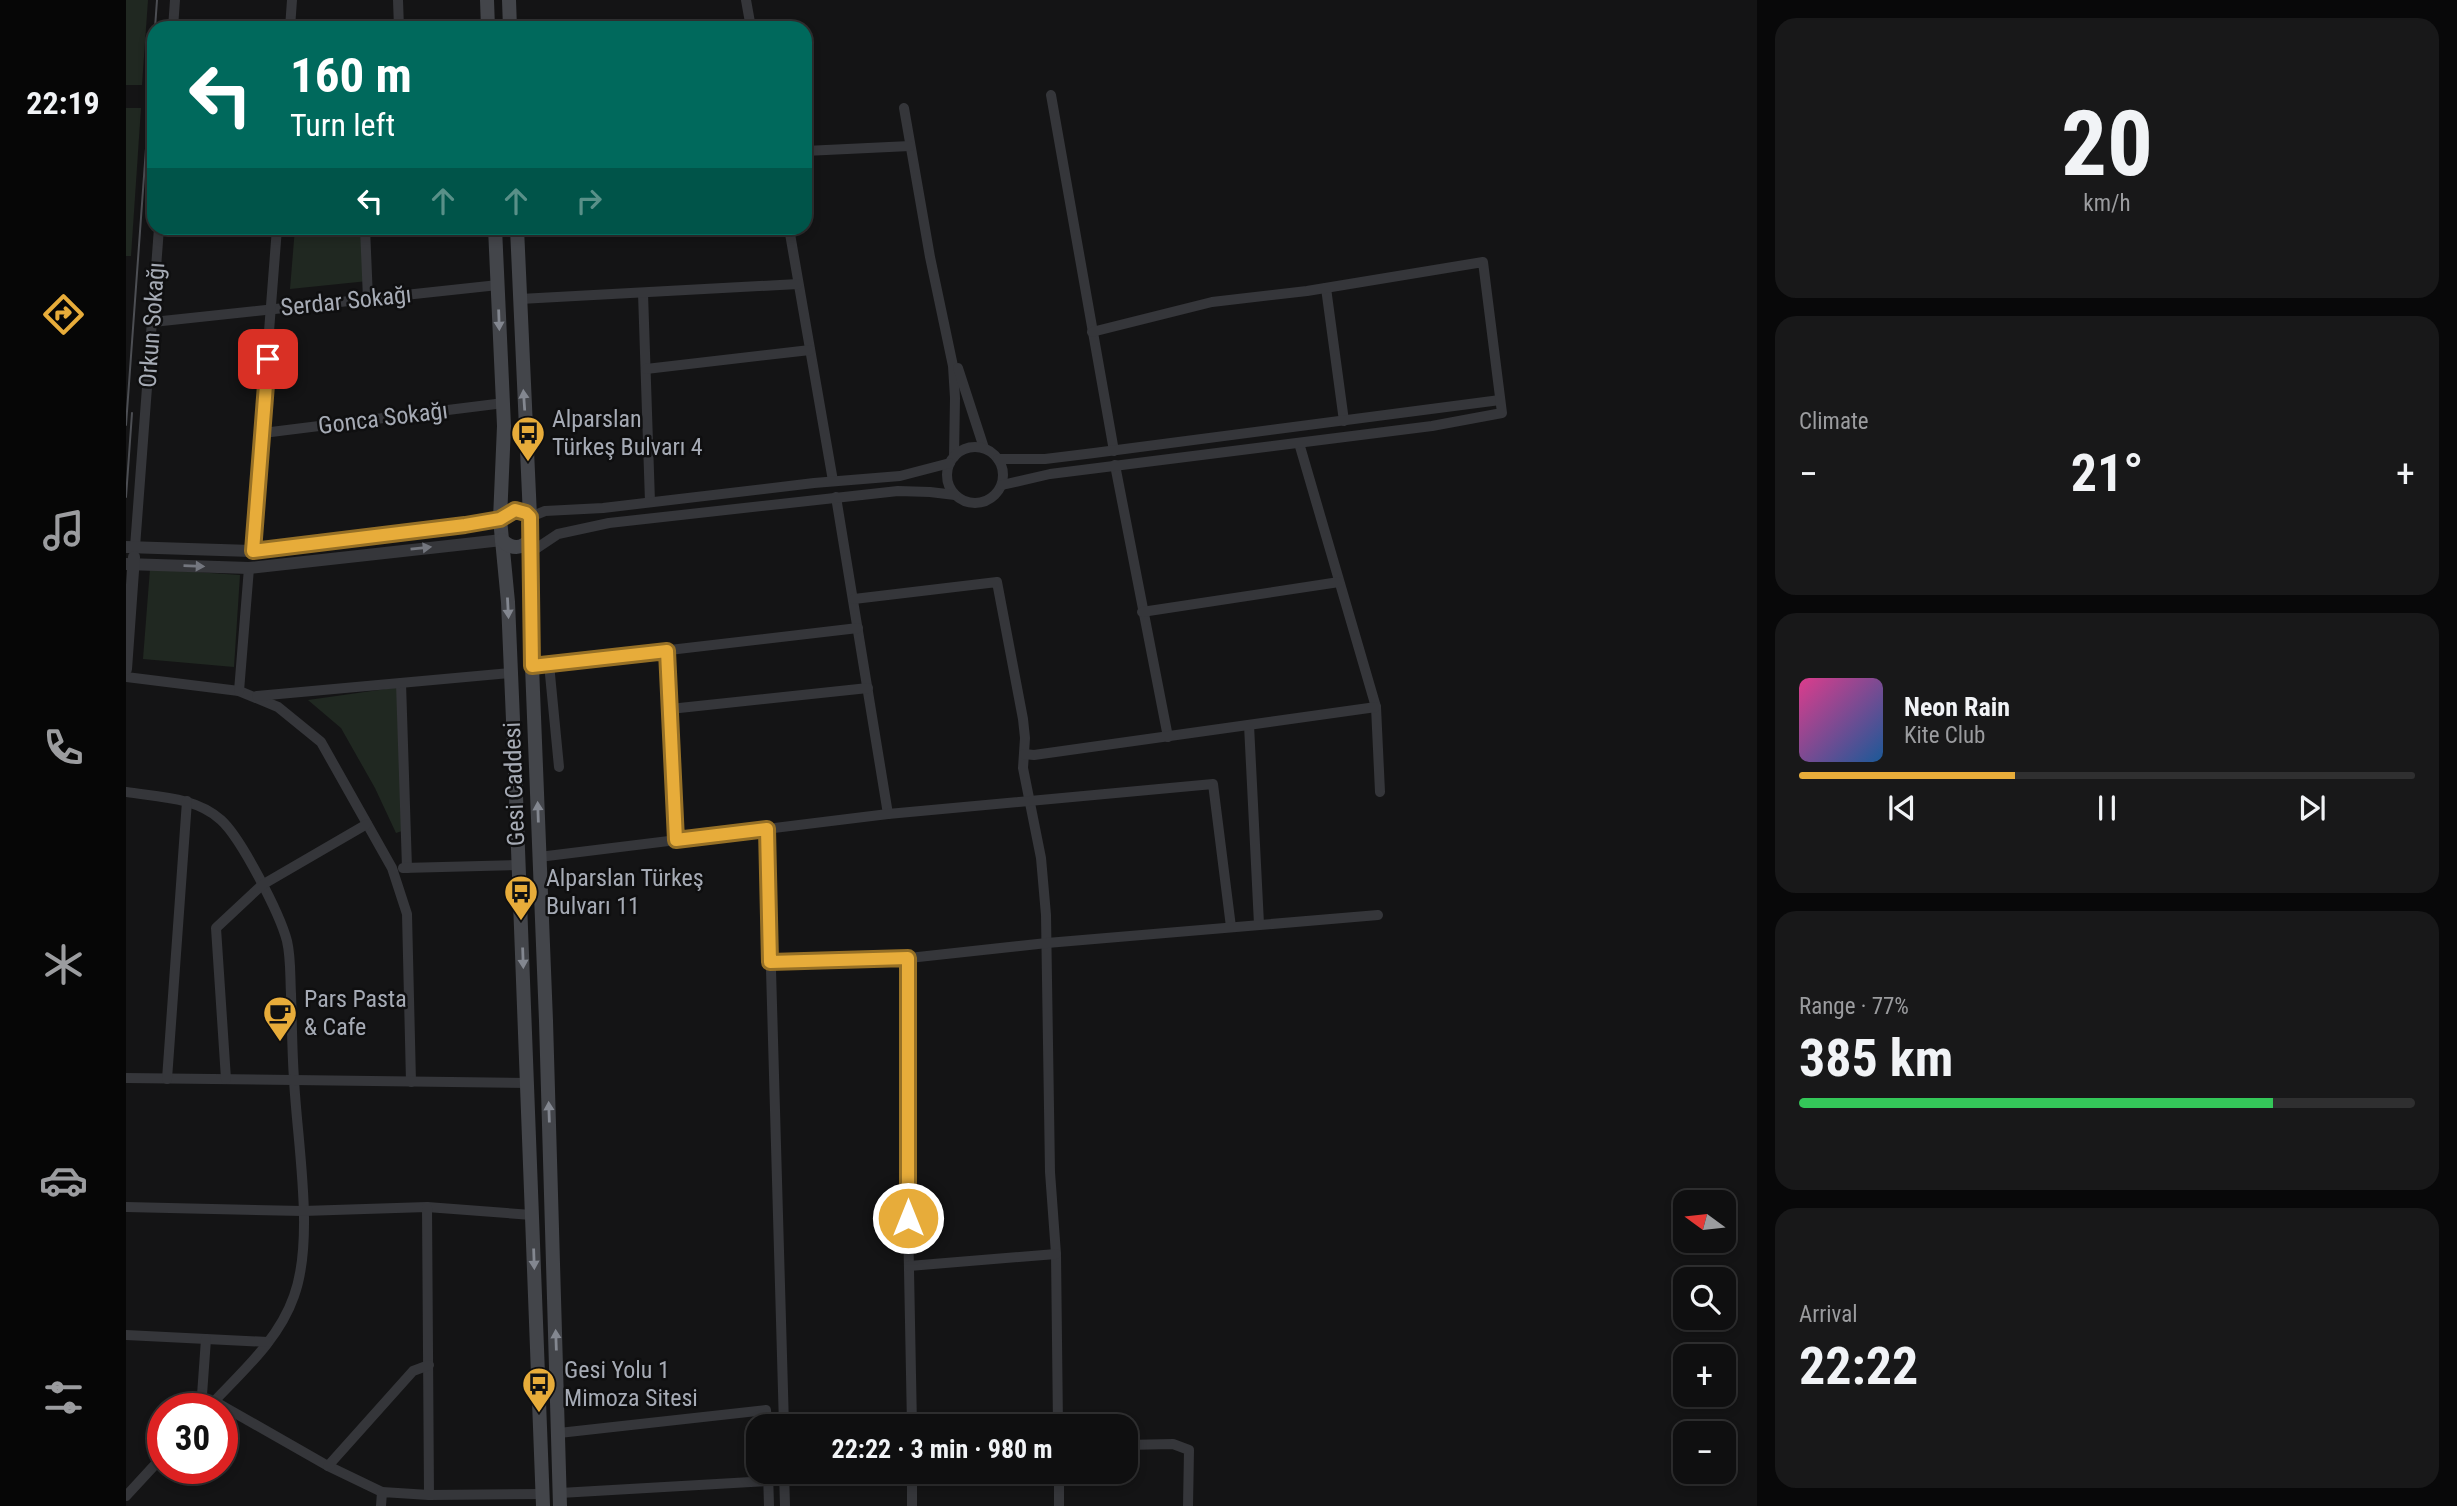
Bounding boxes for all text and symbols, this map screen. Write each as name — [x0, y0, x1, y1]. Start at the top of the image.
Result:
text: 160 m — [290, 47, 412, 104]
icon: left — [175, 49, 266, 140]
text: 22:19 — [26, 84, 100, 122]
text: 20 — [2061, 91, 2153, 197]
text: Turn left — [290, 106, 395, 144]
icon: left — [351, 182, 389, 220]
icon: ahead — [424, 182, 462, 220]
icon: ahead — [497, 182, 535, 220]
icon: right — [570, 182, 608, 220]
text: km/h — [2083, 190, 2131, 217]
street label: Orkun Sokağı — [134, 261, 170, 389]
street label: Serdar Sokağı — [279, 280, 413, 322]
icon: directions — [39, 290, 88, 339]
one-way arrow — [494, 309, 505, 331]
pin — [238, 329, 298, 389]
icon: arrive — [249, 340, 287, 378]
one-way arrow — [518, 389, 529, 411]
street label: Gonca Sokağı — [317, 396, 449, 440]
place label: Alparslan Türkeş Bulvarı 4 — [552, 405, 703, 461]
text: Climate — [1799, 408, 1869, 435]
bus stop icon: Alparslan Türkeş Bulvarı 4 — [509, 414, 547, 463]
text: 21° — [2071, 443, 2143, 504]
text: − — [1799, 452, 1818, 496]
text: + — [2396, 452, 2415, 496]
icon: music — [39, 506, 88, 555]
one-way arrow — [410, 543, 432, 554]
one-way arrow — [183, 561, 205, 572]
one-way arrow — [503, 598, 514, 620]
text: Neon Rain — [1904, 692, 2010, 722]
street label: Gesi Caddesi — [498, 722, 530, 846]
text: Kite Club — [1904, 722, 1985, 749]
icon: phone — [39, 723, 88, 772]
icon: previous — [1883, 789, 1921, 827]
icon: pause — [2088, 789, 2126, 827]
icon: next — [2293, 789, 2331, 827]
one-way arrow — [532, 800, 543, 822]
place label: Alparslan Türkeş Bulvarı 11 — [546, 864, 704, 920]
bus stop icon: Alparslan Türkeş Bulvarı 11 — [502, 873, 540, 922]
icon: climate — [39, 940, 88, 989]
one-way arrow — [517, 947, 528, 969]
place label: Pars Pasta & Cafe — [304, 985, 407, 1041]
text: Range · 77% — [1799, 993, 1909, 1020]
cafe icon: Pars Pasta & Cafe — [261, 994, 299, 1043]
text: 385 km — [1799, 1028, 1953, 1089]
one-way arrow — [543, 1101, 555, 1123]
icon: car — [39, 1156, 88, 1205]
position arrow — [871, 1181, 945, 1255]
north arrow — [1673, 1190, 1736, 1253]
map controls — [1673, 1190, 1736, 1484]
one-way arrow — [528, 1248, 539, 1270]
button: search — [1673, 1267, 1736, 1330]
text: Arrival — [1799, 1301, 1858, 1328]
one-way arrow — [550, 1329, 562, 1351]
text: 22:22 — [1799, 1336, 1918, 1397]
button: + — [1673, 1344, 1736, 1407]
place label: Gesi Yolu 1 Mimoza Sitesi — [564, 1356, 698, 1412]
bus stop icon: Gesi Yolu 1 Mimoza Sitesi — [520, 1365, 558, 1414]
icon: filters — [39, 1373, 88, 1422]
speed limit sign: 30 — [147, 1393, 238, 1484]
button: − — [1673, 1421, 1736, 1484]
text: 22:22 · 3 min · 980 m — [832, 1434, 1052, 1464]

